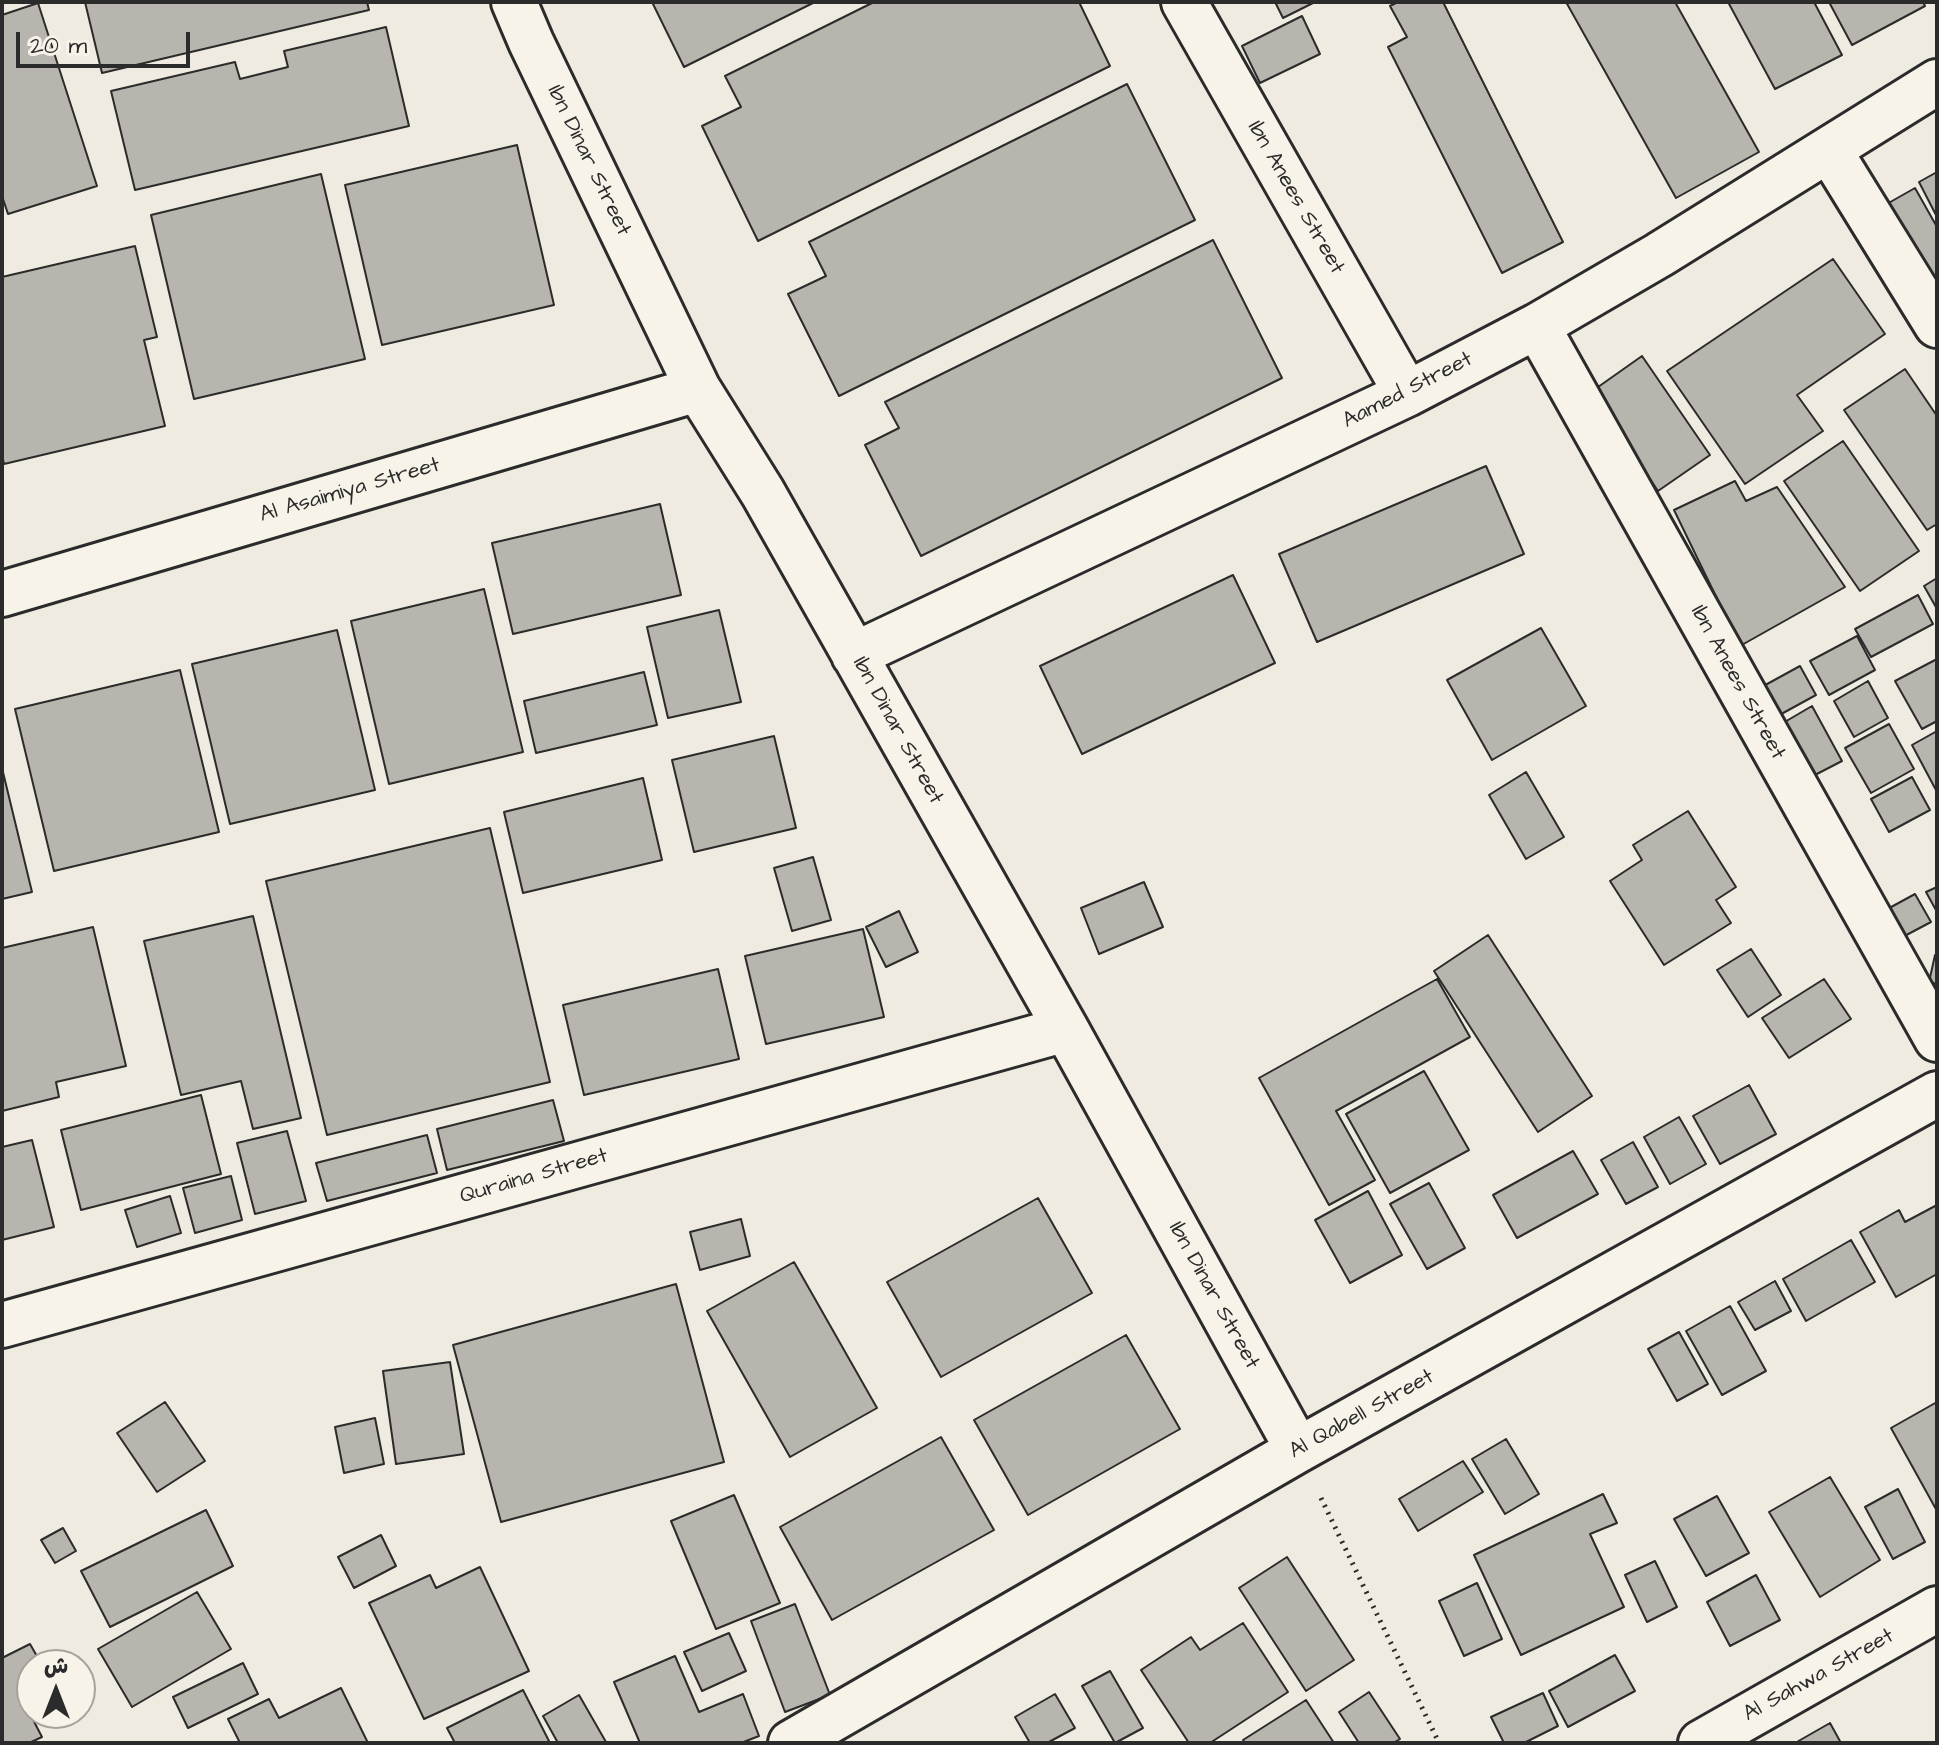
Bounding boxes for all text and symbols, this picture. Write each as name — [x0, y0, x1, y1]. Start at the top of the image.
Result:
scale bar — [20, 16, 194, 66]
text: 20 m — [30, 29, 87, 63]
street label: Ibn Dinar Street — [540, 81, 636, 241]
street label: Ibn Anees Street — [1241, 117, 1349, 279]
street label: Aamed Street — [1339, 347, 1477, 435]
street label: Al Asaimiya Street — [257, 453, 443, 529]
street label: Ibn Anees Street — [1684, 601, 1790, 765]
street label: Ibn Dinar Street — [846, 653, 948, 809]
street label: Quraina Street — [457, 1143, 611, 1211]
street label: Ibn Dinar Street — [1162, 1218, 1264, 1374]
street label: Al Qabell Street — [1285, 1364, 1439, 1466]
street label: Al Sahwa Street — [1739, 1624, 1899, 1728]
north arrow — [16, 1649, 96, 1729]
text: ش — [44, 1651, 68, 1682]

